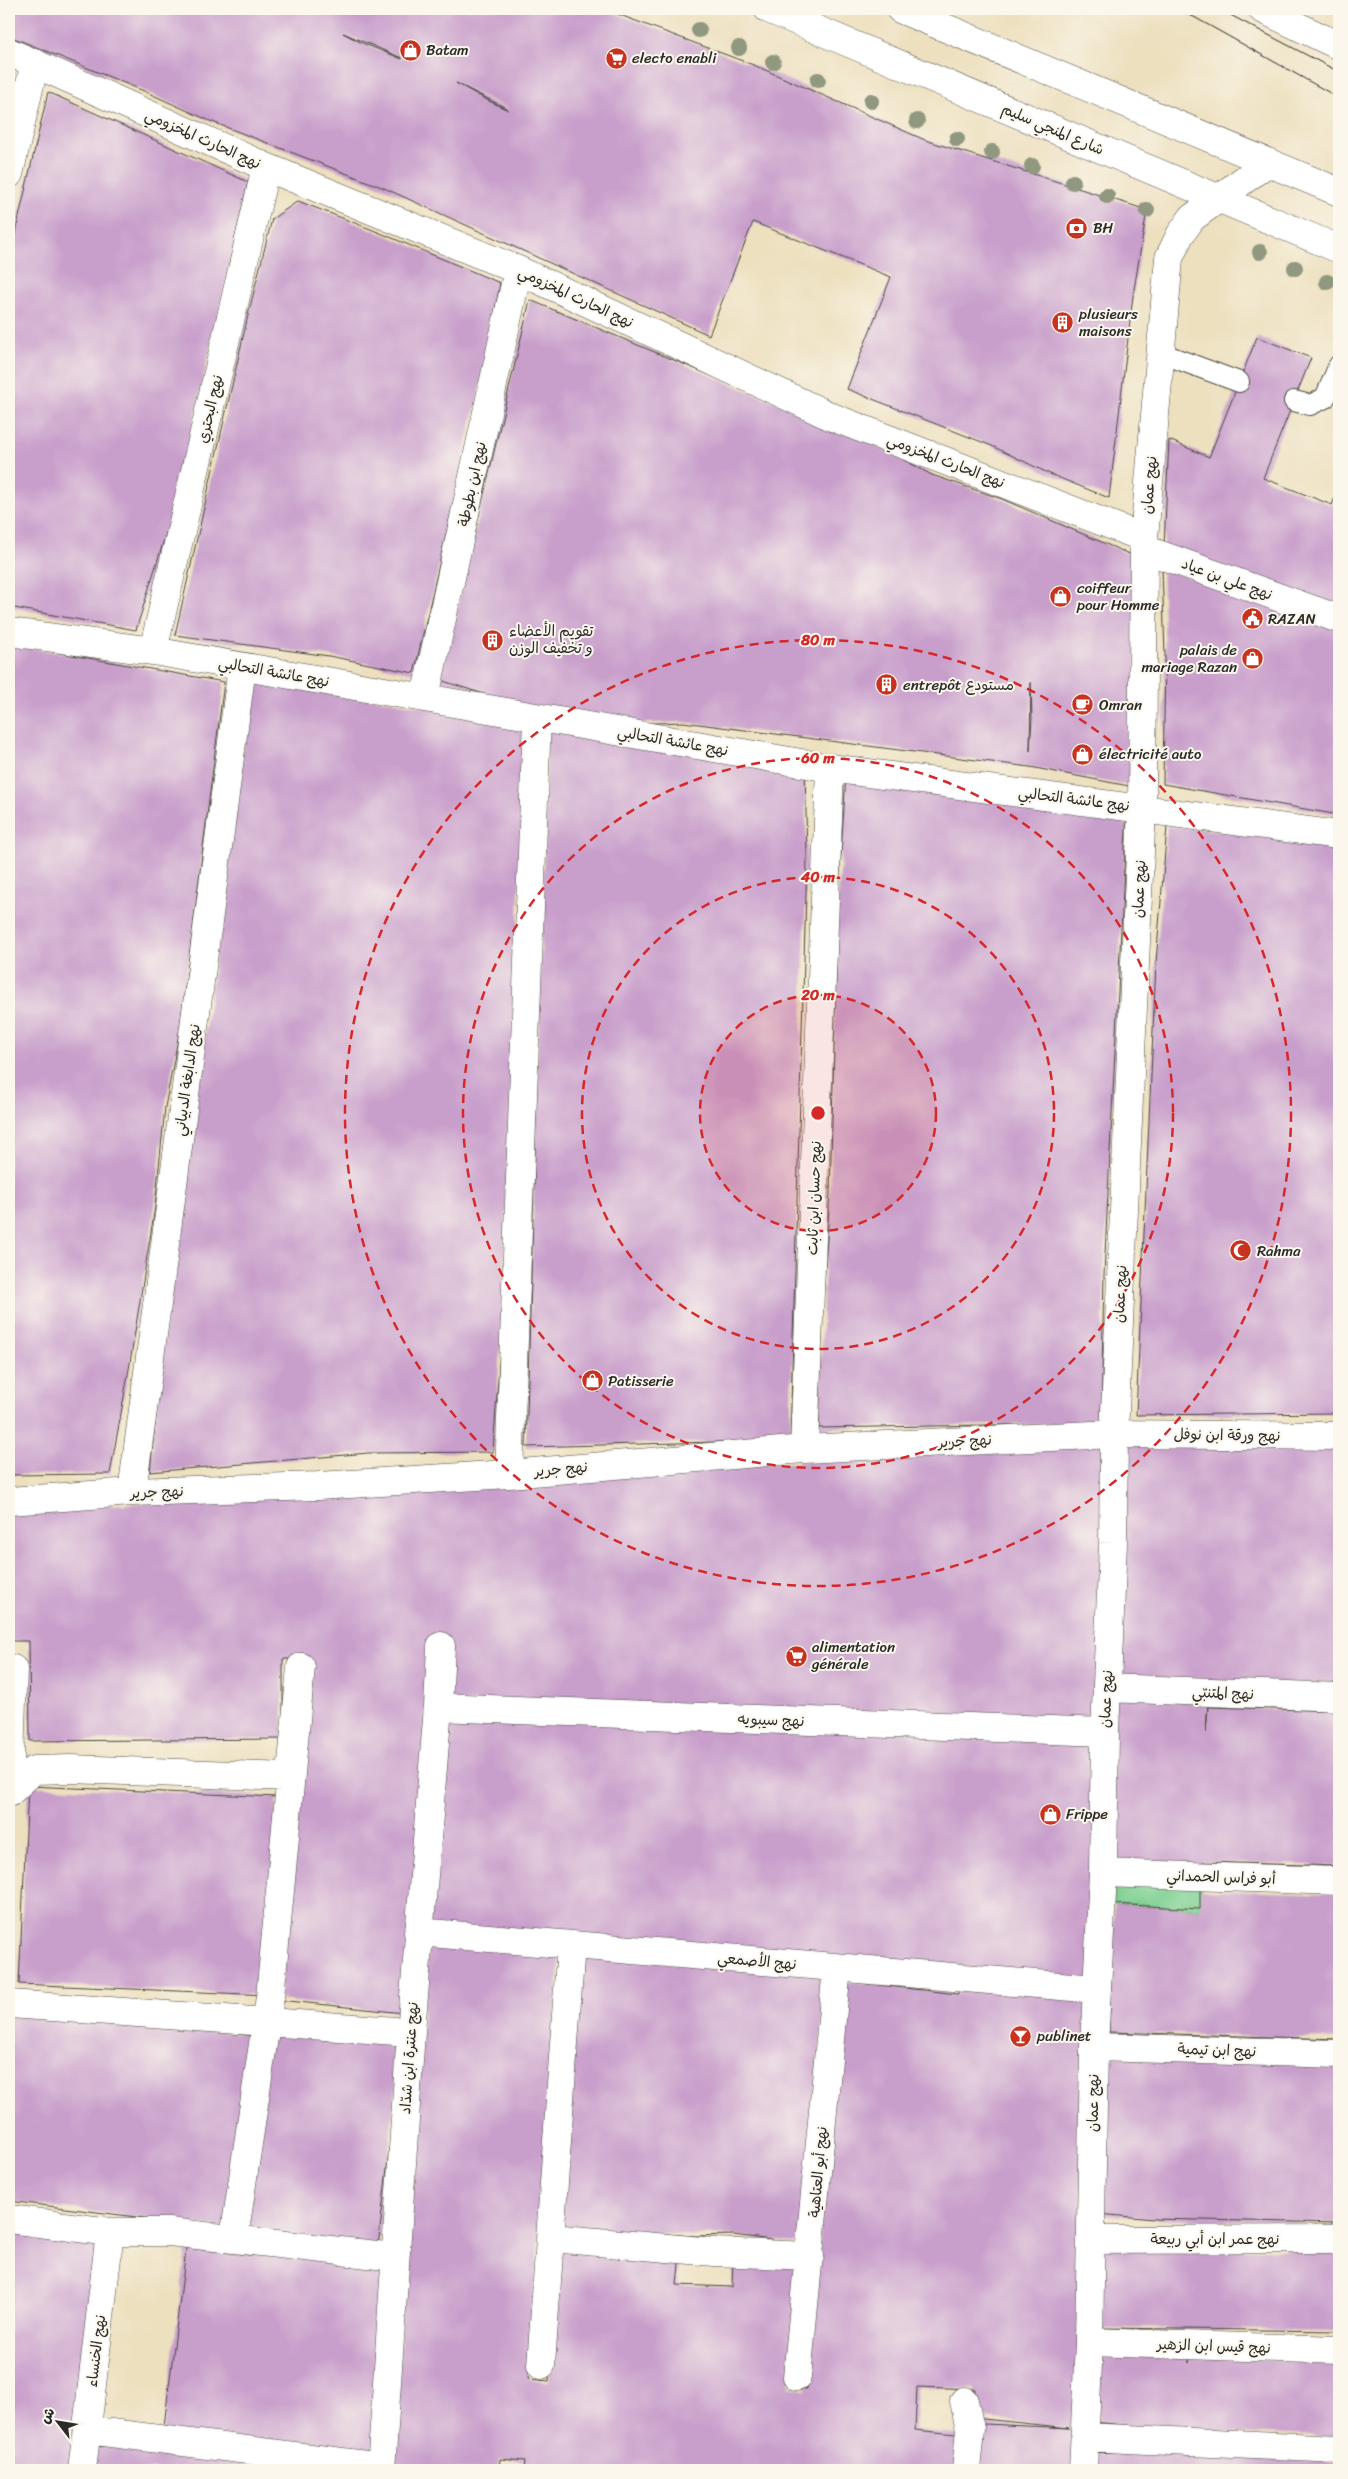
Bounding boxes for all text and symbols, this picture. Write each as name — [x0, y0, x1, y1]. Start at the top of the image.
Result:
place label: Batam — [426, 37, 469, 63]
shop icon: Batam — [398, 38, 422, 62]
place label: electo enabli — [632, 45, 717, 71]
supermarket icon: electo enabli — [604, 46, 628, 70]
street label: شارع المنجي سليم — [998, 96, 1108, 162]
street label: نهج الحارث المخزومي — [141, 102, 265, 176]
place label: BH — [1093, 215, 1113, 241]
bank icon: BH — [1065, 216, 1089, 240]
street label: نهج الحارث المخزومي — [514, 259, 638, 335]
place label: plusieurs maisons — [1078, 301, 1138, 344]
building icon: plusieurs maisons — [1051, 311, 1075, 335]
street label: نهج البحتري — [190, 372, 230, 446]
street label: نهج الحارث المخزومي — [883, 427, 1009, 495]
street label: نهج ابن بطوطة — [450, 439, 494, 529]
street label: نهج عمان — [1134, 455, 1164, 515]
street label: نهج علي بن عياد — [1178, 550, 1276, 608]
place label: coiffeur pour Homme — [1076, 575, 1160, 618]
shop icon: coiffeur pour Homme — [1049, 585, 1073, 609]
place label: RAZAN — [1268, 606, 1316, 632]
public building icon: RAZAN — [1240, 607, 1264, 631]
place label: تقويم الأعضاء و تخفيف الوزن — [509, 618, 594, 661]
text: 80 m — [800, 627, 835, 653]
building icon: تقويم الأعضاء و تخفيف الوزن — [481, 628, 505, 652]
place label: palais de mariage Razan — [1142, 637, 1237, 680]
shop icon: palais de mariage Razan — [1241, 647, 1265, 671]
street label: نهج عائشة التحالبي — [216, 649, 332, 695]
place label: entrepôt مستودع — [903, 672, 1014, 698]
building icon: entrepôt مستودع — [875, 673, 899, 697]
place label: Omran — [1099, 692, 1142, 718]
cafe icon: Omran — [1071, 693, 1095, 717]
street label: نهج عائشة التحالبي — [615, 718, 731, 764]
place label: électricité auto — [1099, 741, 1202, 767]
shop icon: électricité auto — [1071, 742, 1095, 766]
text: 60 m — [800, 745, 835, 771]
street label: نهج عائشة التحالبي — [1017, 779, 1131, 819]
street label: نهج عمان — [1124, 859, 1154, 919]
text: 40 m — [800, 864, 836, 890]
text: 20 m — [800, 982, 835, 1008]
street label: نهج الدابغة الدبياني — [166, 1022, 208, 1138]
centre of rings — [809, 1104, 827, 1122]
street label: نهج حسان ابن ثابت — [799, 1140, 829, 1256]
place label: Rahma — [1257, 1238, 1301, 1264]
mosque icon: Rahma — [1229, 1239, 1253, 1263]
street label: نهج عمان — [1105, 1264, 1135, 1324]
place label: Patisserie — [608, 1368, 674, 1394]
shop icon: Patisserie — [580, 1369, 604, 1393]
street label: نهج ورقة ابن نوفل — [1173, 1421, 1281, 1449]
street label: نهج جرير — [936, 1427, 992, 1455]
street label: نهج جرير — [531, 1454, 589, 1484]
street label: نهج جرير — [128, 1478, 184, 1506]
place label: alimentation générale — [811, 1634, 895, 1677]
supermarket icon: alimentation générale — [784, 1644, 808, 1668]
street label: نهج عمان — [1091, 1669, 1121, 1729]
street label: نهج المتنبّي — [1192, 1679, 1254, 1707]
street label: نهج سيبويه — [737, 1706, 805, 1734]
place label: Frippe — [1066, 1801, 1108, 1827]
shop icon: Frippe — [1038, 1802, 1062, 1826]
street label: أبو فراس الحمداني — [1166, 1862, 1276, 1892]
street label: نهج الأصمعي — [716, 1945, 798, 1977]
street label: نهج عنترة ابن شدّاد — [392, 2001, 426, 2115]
place label: publinet — [1036, 2023, 1092, 2049]
bar icon: publinet — [1009, 2024, 1033, 2048]
street label: نهج ابن تيمية — [1177, 2036, 1257, 2064]
street label: نهج عمان — [1079, 2074, 1107, 2132]
street label: نهج أبو العتاهية — [801, 2125, 835, 2219]
street label: نهج عمر ابن أبي ربيعة — [1151, 2226, 1279, 2252]
street label: نهج الخنساء — [79, 2313, 113, 2389]
street label: نهج قيس ابن الزهير — [1155, 2331, 1271, 2361]
north arrow — [32, 2396, 82, 2446]
text: ش — [33, 2403, 62, 2429]

